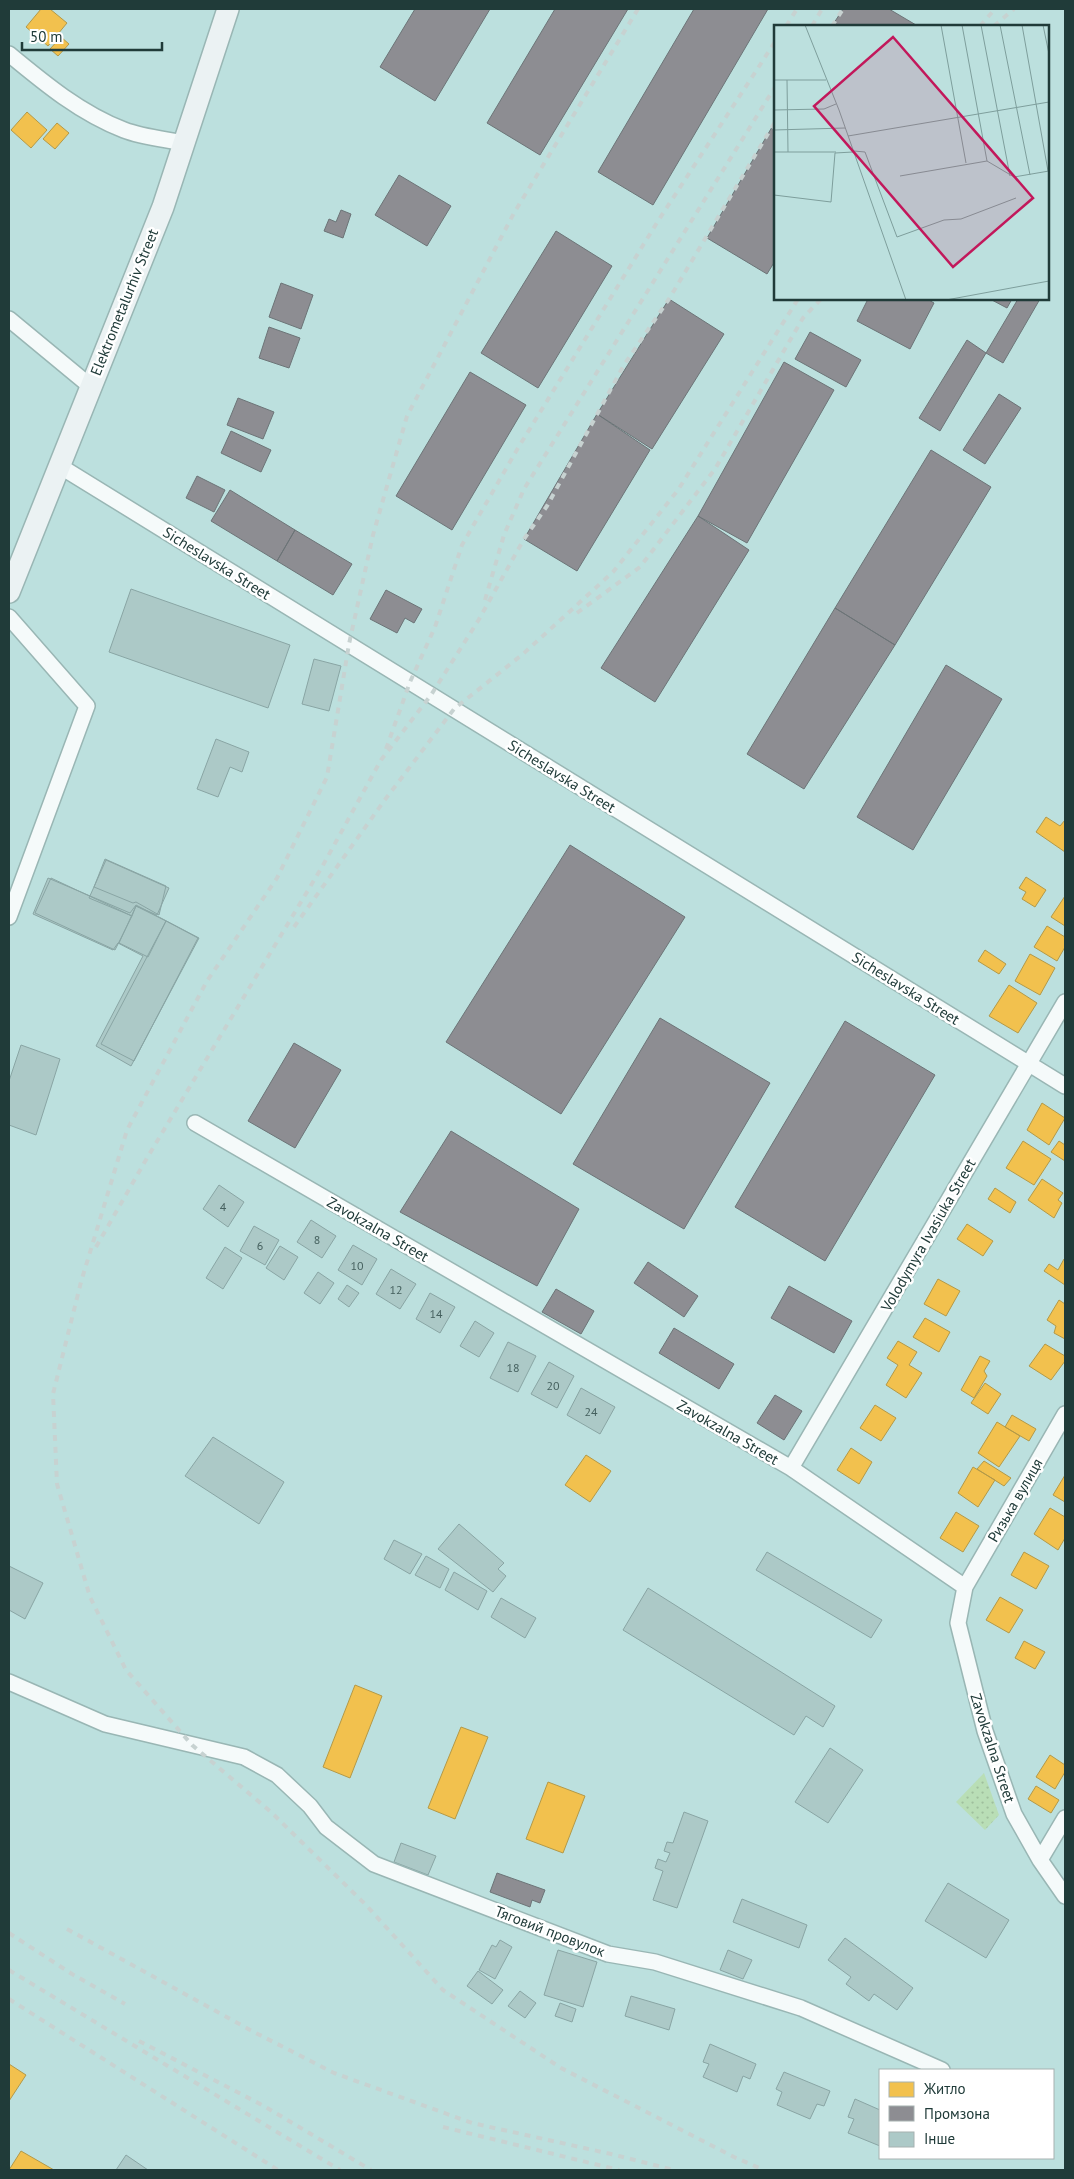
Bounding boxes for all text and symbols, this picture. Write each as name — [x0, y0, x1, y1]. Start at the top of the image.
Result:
scale bar — [22, 20, 162, 52]
inset map — [774, 25, 1049, 300]
text: 50 m — [30, 27, 63, 46]
street label: Elektrometalurhiv Street — [86, 226, 162, 378]
street label: Sicheslavska Street — [160, 522, 274, 604]
street label: Sicheslavska Street — [505, 735, 619, 817]
street label: Sicheslavska Street — [849, 947, 963, 1029]
street label: Volodymyra Ivasiuka Street — [876, 1155, 980, 1316]
street label: Zavokzalna Street — [324, 1192, 432, 1266]
house number: 4 — [220, 1199, 227, 1214]
house number: 8 — [314, 1232, 320, 1247]
house number: 6 — [257, 1238, 263, 1253]
house number: 10 — [350, 1258, 364, 1273]
house number: 12 — [389, 1282, 403, 1297]
house number: 14 — [429, 1306, 443, 1321]
house number: 18 — [506, 1360, 520, 1375]
house number: 20 — [546, 1378, 560, 1393]
street label: Zavokzalna Street — [674, 1395, 782, 1469]
house number: 24 — [584, 1404, 598, 1419]
street label: Ризька вулиця — [983, 1455, 1047, 1545]
street label: Zavokzalna Street — [966, 1691, 1020, 1805]
street label: Тяговий провулок — [492, 1901, 608, 1961]
legend — [879, 2069, 1054, 2159]
text: Житло — [923, 2079, 966, 2098]
text: Промзона — [924, 2104, 990, 2123]
text: Інше — [924, 2129, 955, 2148]

